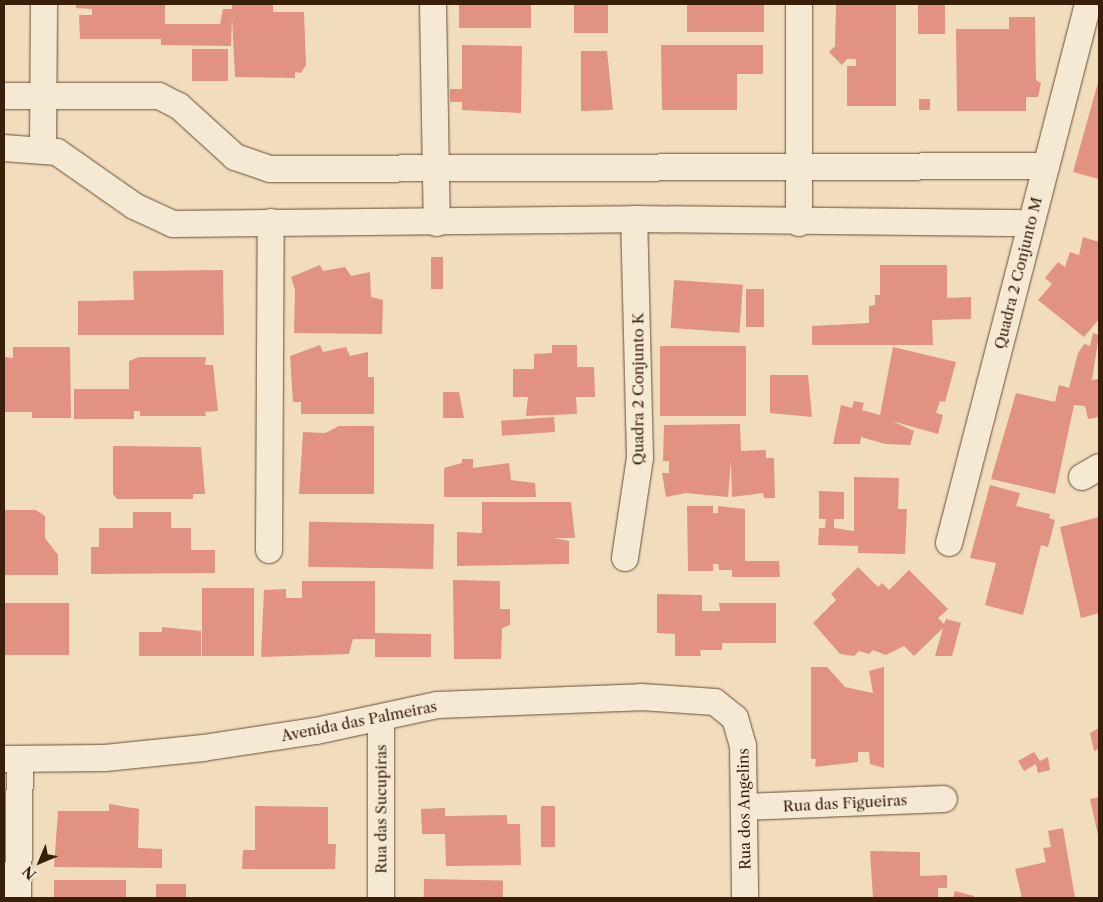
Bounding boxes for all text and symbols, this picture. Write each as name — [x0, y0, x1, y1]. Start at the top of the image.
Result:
street label: Quadra 2 Conjunto M — [990, 195, 1046, 351]
street label: Quadra 2 Conjunto K — [629, 313, 647, 465]
street label: Avenida das Palmeiras — [279, 697, 439, 745]
street label: Rua das Sucupiras — [372, 744, 390, 874]
street label: Rua dos Angelins — [734, 748, 754, 870]
street label: Rua das Figueiras — [782, 791, 908, 815]
north arrow — [15, 837, 65, 887]
text: N — [19, 862, 40, 883]

